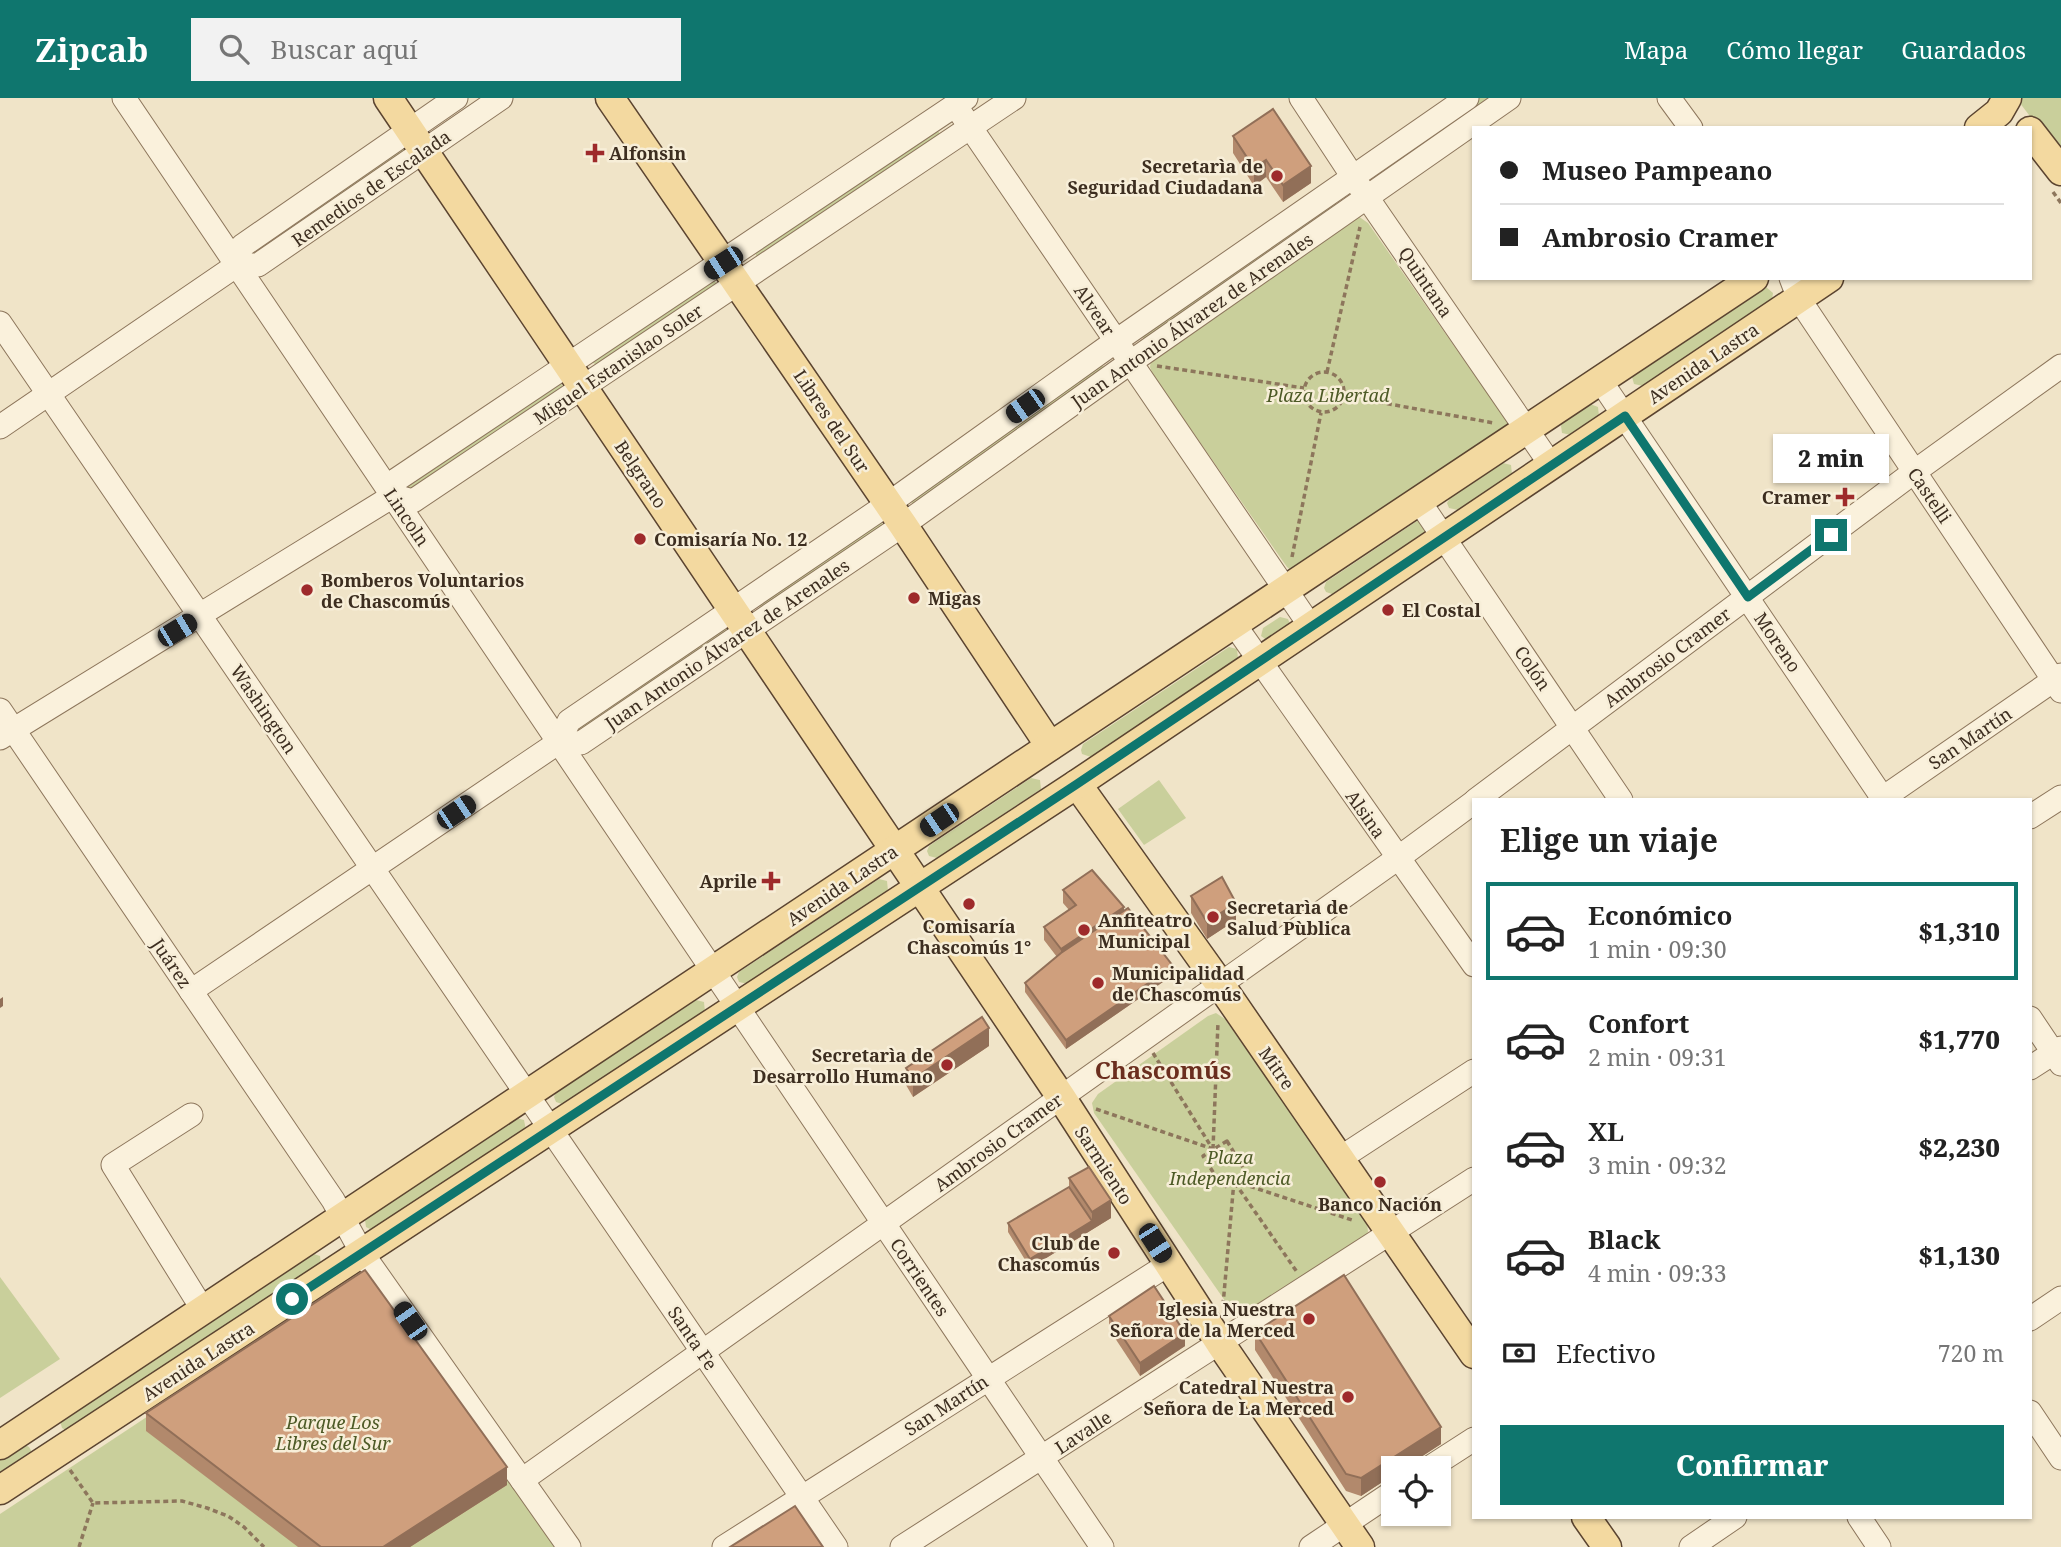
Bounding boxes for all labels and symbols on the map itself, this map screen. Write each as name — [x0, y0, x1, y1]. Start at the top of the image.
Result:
street label: Remedios de Escalada — [287, 124, 455, 252]
place label: Alfonsin — [609, 141, 686, 165]
marker: Alfonsin — [587, 145, 603, 161]
place label: Secretarìa de Seguridad Ciudadana — [1067, 154, 1263, 199]
marker: Secretarìa de Seguridad Ciudadana — [1269, 168, 1285, 184]
street label: Juan Antonio Álvarez de Arenales — [1066, 227, 1318, 414]
street label: Quintana — [1394, 242, 1458, 322]
car — [700, 243, 747, 283]
street label: Alvear — [1069, 280, 1121, 341]
street label: Miguel Estanislao Soler — [529, 298, 708, 430]
street label: Avenida Lastra — [1643, 317, 1763, 409]
street label: Libres del Sur — [789, 365, 876, 478]
park label: Plaza Libertad — [1266, 383, 1390, 407]
car — [1002, 385, 1049, 427]
callout: 2 min — [1773, 434, 1889, 482]
street label: Belgrano — [610, 435, 672, 513]
street label: Castelli — [1903, 463, 1957, 528]
street label: Lincoln — [379, 483, 435, 551]
place label: Cramer — [1762, 485, 1832, 509]
marker: Cramer — [1837, 489, 1853, 505]
route end — [1815, 519, 1847, 551]
place label: Comisaría No. 12 — [654, 527, 807, 551]
marker: Comisaría No. 12 — [632, 531, 648, 547]
street label: Juan Antonio Álvarez de Arenales — [599, 553, 854, 736]
place label: Bomberos Voluntarios de Chascomús — [321, 568, 524, 613]
marker: Bomberos Voluntarios de Chascomús — [299, 582, 315, 598]
place label: Migas — [928, 586, 981, 610]
marker: Migas — [906, 590, 922, 606]
place label: El Costal — [1402, 598, 1482, 622]
street label: Ambrosio Cramer — [1599, 601, 1736, 713]
marker: El Costal — [1380, 602, 1396, 618]
street label: Moreno — [1749, 607, 1807, 677]
car — [154, 610, 201, 650]
street label: Colón — [1509, 641, 1557, 695]
street label: Washington — [225, 660, 303, 759]
street label: San Martín — [1924, 701, 2017, 775]
street label: Alsina — [1341, 785, 1391, 843]
car — [433, 792, 480, 832]
car — [916, 800, 963, 840]
street label: Avenida Lastra — [782, 839, 902, 931]
place label: Aprile — [699, 869, 757, 893]
marker: Aprile — [763, 873, 779, 889]
place label: Secretarìa de Salud Pùblica — [1227, 895, 1351, 940]
marker: Comisaría Chascomús 1° — [961, 896, 977, 912]
place label: Anfiteatro Municipal — [1098, 908, 1193, 953]
marker: Secretarìa de Salud Pùblica — [1205, 909, 1221, 925]
place label: Comisaría Chascomús 1° — [907, 914, 1031, 959]
marker: Anfiteatro Municipal — [1076, 922, 1092, 938]
street label: Juárez — [146, 933, 197, 993]
place label: Municipalidad de Chascomús — [1112, 961, 1245, 1006]
marker: Municipalidad de Chascomús — [1090, 975, 1106, 991]
street label: Mitre — [1254, 1042, 1300, 1094]
place label: Secretarìa de Desarrollo Humano — [753, 1043, 933, 1088]
district label: Chascomús — [1095, 1053, 1231, 1086]
marker: Secretarìa de Desarrollo Humano — [939, 1057, 955, 1073]
street label: Ambrosio Cramer — [929, 1087, 1067, 1197]
street label: Sarmiento — [1070, 1121, 1138, 1209]
park label: Plaza Independencia — [1168, 1145, 1291, 1190]
marker: Banco Nación — [1372, 1174, 1388, 1190]
place label: Banco Nación — [1318, 1192, 1442, 1216]
car — [1135, 1220, 1176, 1266]
place label: Club de Chascomús — [998, 1231, 1100, 1276]
street label: Corrientes — [885, 1233, 955, 1321]
marker: Club de Chascomús — [1106, 1245, 1122, 1261]
route start — [276, 1283, 308, 1315]
place label: Iglesia Nuestra Señora de la Merced — [1110, 1297, 1295, 1342]
car — [390, 1298, 431, 1344]
street label: Santa Fe — [663, 1301, 723, 1375]
marker: Iglesia Nuestra Señora de la Merced — [1301, 1311, 1317, 1327]
street label: Avenida Lastra — [137, 1316, 259, 1406]
street label: San Martín — [899, 1369, 993, 1441]
place label: Catedral Nuestra Señora de La Merced — [1143, 1375, 1334, 1420]
marker: Catedral Nuestra Señora de La Merced — [1340, 1389, 1356, 1405]
street label: Lavalle — [1050, 1405, 1116, 1459]
park label: Parque Los Libres del Sur — [274, 1410, 391, 1455]

